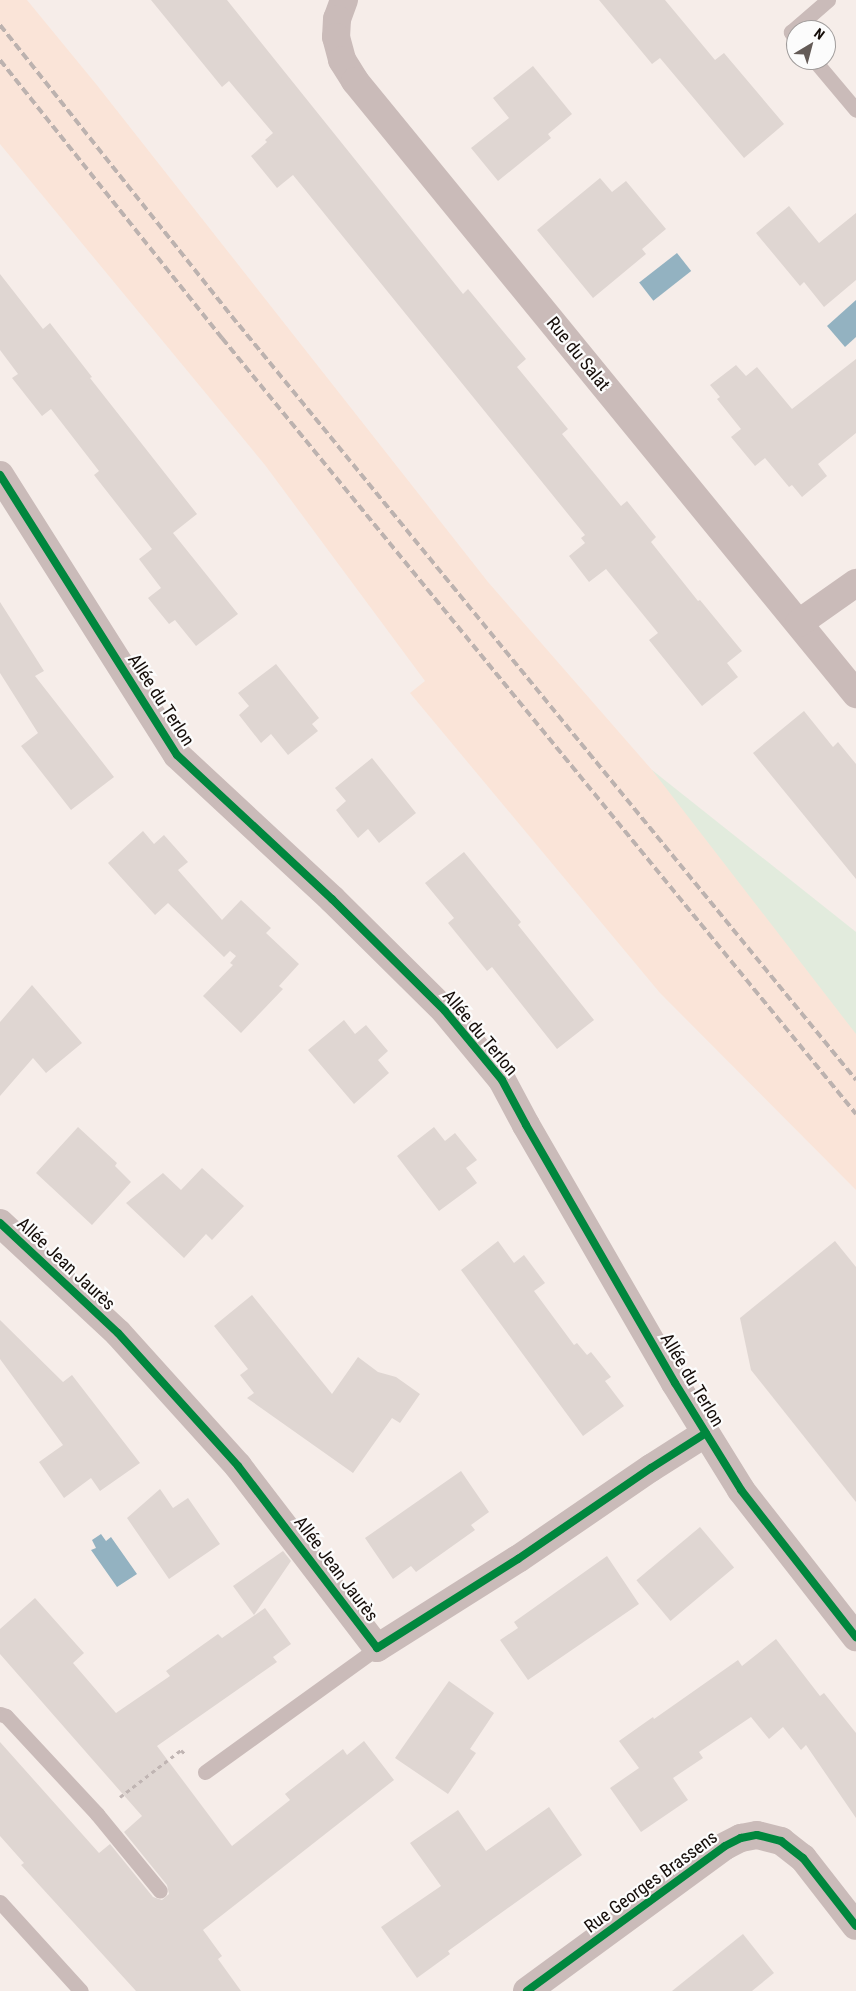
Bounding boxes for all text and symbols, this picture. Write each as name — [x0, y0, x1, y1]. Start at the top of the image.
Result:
north arrow — [786, 20, 836, 70]
text: N — [811, 25, 828, 43]
street label: Rue du Salat — [542, 313, 614, 395]
street label: Allée du Terlon — [123, 650, 199, 750]
street label: Allée du Terlon — [438, 986, 522, 1080]
street label: Allée Jean Jaurès — [12, 1213, 120, 1315]
street label: Allée du Terlon — [656, 1329, 728, 1431]
street label: Allée Jean Jaurès — [289, 1512, 383, 1626]
street label: Rue Georges Brassens — [580, 1826, 722, 1938]

